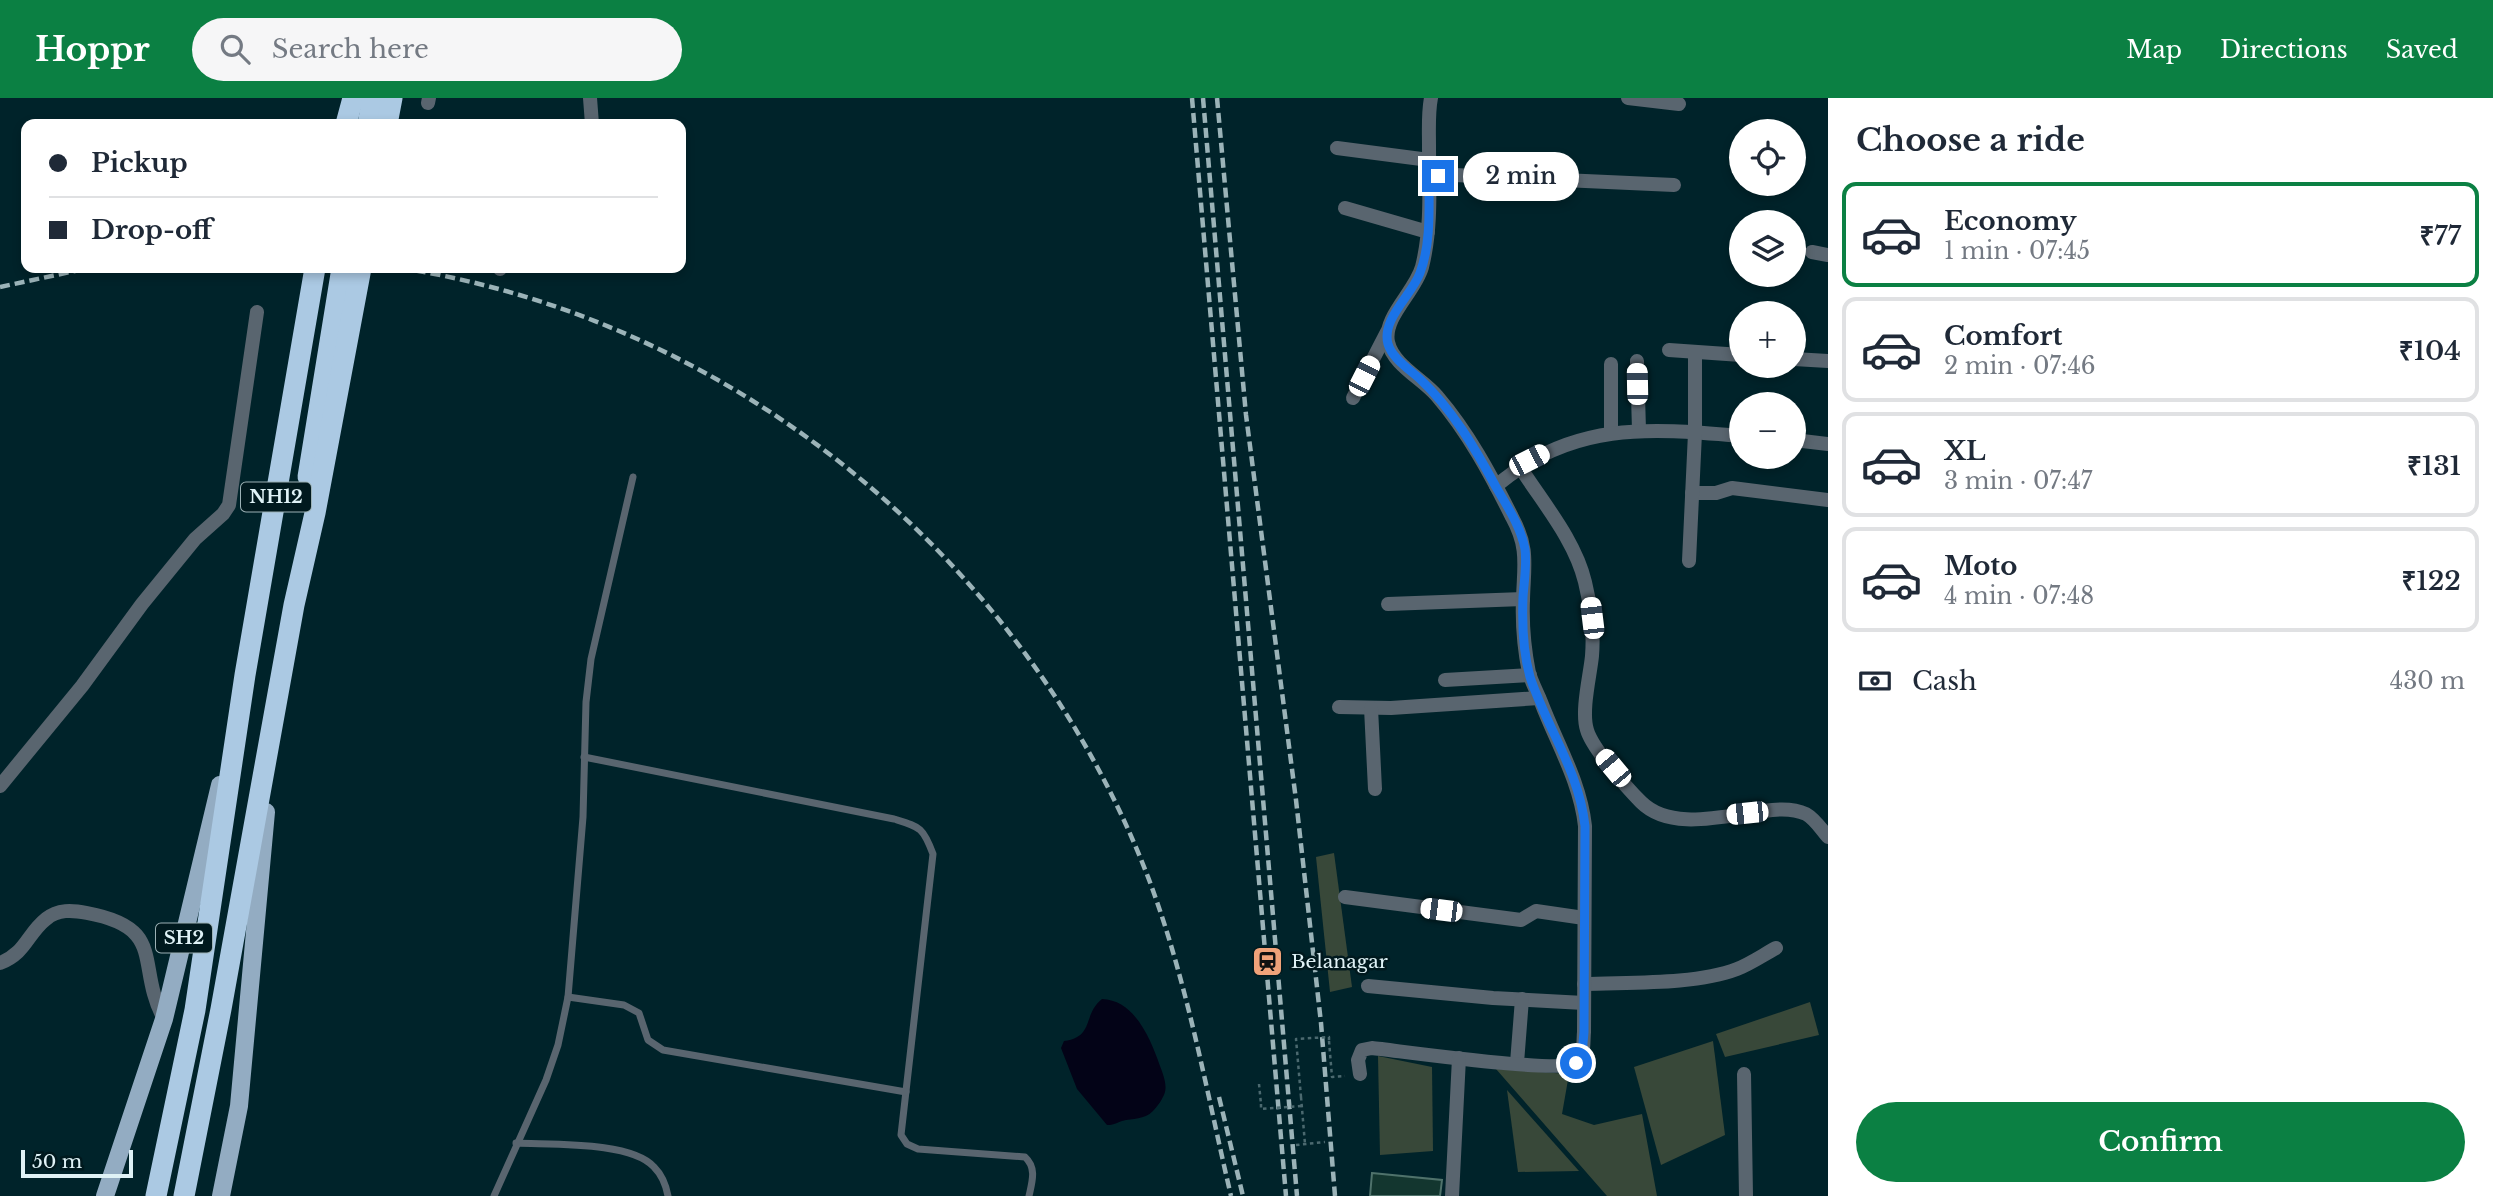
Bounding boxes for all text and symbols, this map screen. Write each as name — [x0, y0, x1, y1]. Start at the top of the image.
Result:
search box — [192, 18, 682, 81]
text: Hoppr — [35, 29, 150, 70]
icon: search — [216, 30, 254, 68]
text: Search here — [272, 33, 429, 65]
text: Map — [2126, 35, 2182, 64]
text: Directions — [2220, 35, 2348, 64]
text: Saved — [2386, 35, 2458, 64]
map controls — [1729, 119, 1806, 469]
button: locate — [1729, 119, 1806, 196]
text: Choose a ride — [1856, 120, 2085, 160]
text: Pickup — [91, 147, 188, 179]
callout: 2 min — [1462, 152, 1578, 200]
route end — [1422, 160, 1454, 192]
text: 2 min — [1486, 162, 1556, 190]
icon: car — [1860, 203, 1923, 266]
text: Economy — [1944, 205, 2077, 237]
button: layers — [1729, 210, 1806, 287]
text: Drop-off — [91, 214, 212, 246]
text: ₹77 — [2420, 220, 2461, 252]
text: 1 min · 07:45 — [1944, 237, 2090, 265]
button: + — [1729, 301, 1806, 378]
icon: car — [1860, 318, 1923, 381]
text: Comfort — [1944, 320, 2062, 352]
text: ₹104 — [2399, 335, 2461, 367]
text: 2 min · 07:46 — [1944, 352, 2096, 380]
car — [1346, 353, 1383, 399]
car — [1627, 363, 1648, 405]
button: − — [1729, 392, 1806, 469]
icon: car — [1860, 433, 1923, 496]
text: XL — [1944, 435, 1986, 467]
car — [1506, 441, 1553, 479]
text: ₹131 — [2407, 450, 2461, 482]
text: 3 min · 07:47 — [1944, 467, 2092, 495]
road number: NH12 — [241, 482, 311, 512]
icon: car — [1860, 548, 1923, 611]
text: Moto — [1944, 550, 2017, 582]
text: ₹122 — [2401, 565, 2461, 597]
text: 4 min · 07:48 — [1944, 582, 2094, 610]
car — [1580, 596, 1605, 640]
icon: cash — [1856, 662, 1894, 700]
text: Cash — [1912, 665, 1977, 697]
text: 430 m — [2390, 667, 2465, 695]
car — [1592, 745, 1635, 791]
car — [1726, 800, 1769, 826]
car — [1419, 897, 1464, 923]
road number: SH2 — [156, 924, 212, 952]
station icon: Belanagar — [1251, 944, 1285, 978]
place label: Belanagar — [1291, 950, 1388, 973]
route start — [1560, 1047, 1592, 1079]
button: Confirm — [1856, 1102, 2465, 1182]
scale bar — [21, 1147, 133, 1179]
text: 50 m — [32, 1150, 82, 1173]

